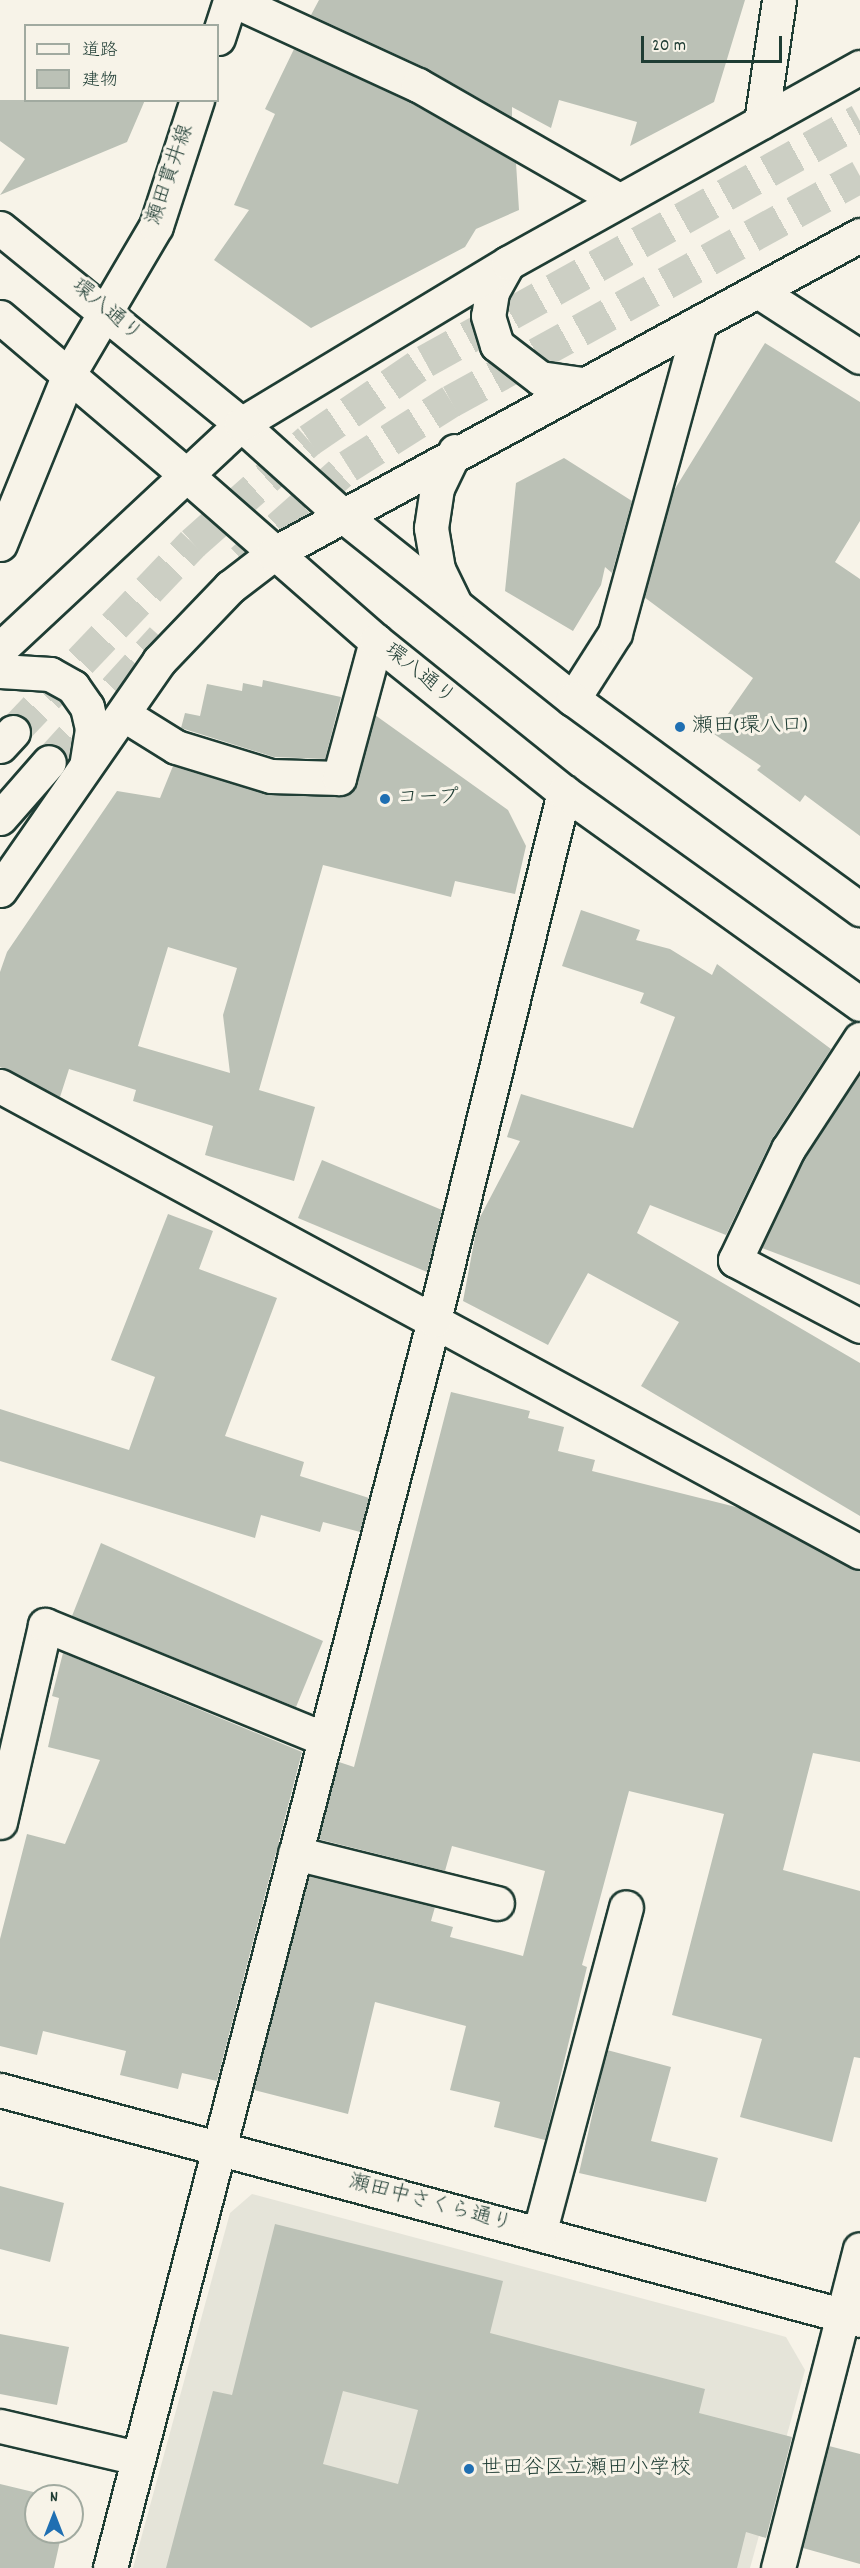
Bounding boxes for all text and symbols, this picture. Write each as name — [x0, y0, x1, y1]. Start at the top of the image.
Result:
legend — [24, 24, 219, 102]
scale bar — [644, 24, 785, 62]
text: 20 m — [652, 34, 686, 59]
text: 道路 — [82, 39, 118, 64]
text: 建物 — [82, 69, 118, 94]
street label: 瀬田貫井線 — [142, 121, 200, 229]
street label: 環八通り — [66, 274, 146, 348]
street label: 環八通り — [378, 639, 460, 711]
place label: 瀬田(環八口) — [692, 714, 807, 740]
marker: 瀬田(環八口) — [673, 720, 687, 734]
place label: コープ — [397, 786, 460, 812]
marker: コープ — [378, 792, 392, 806]
street label: 瀬田中さくら通り — [346, 2170, 514, 2238]
place label: 世田谷区立瀬田小学校 — [481, 2456, 691, 2482]
marker: 世田谷区立瀬田小学校 — [462, 2462, 476, 2476]
north arrow — [24, 2484, 84, 2544]
text: N — [50, 2486, 58, 2509]

